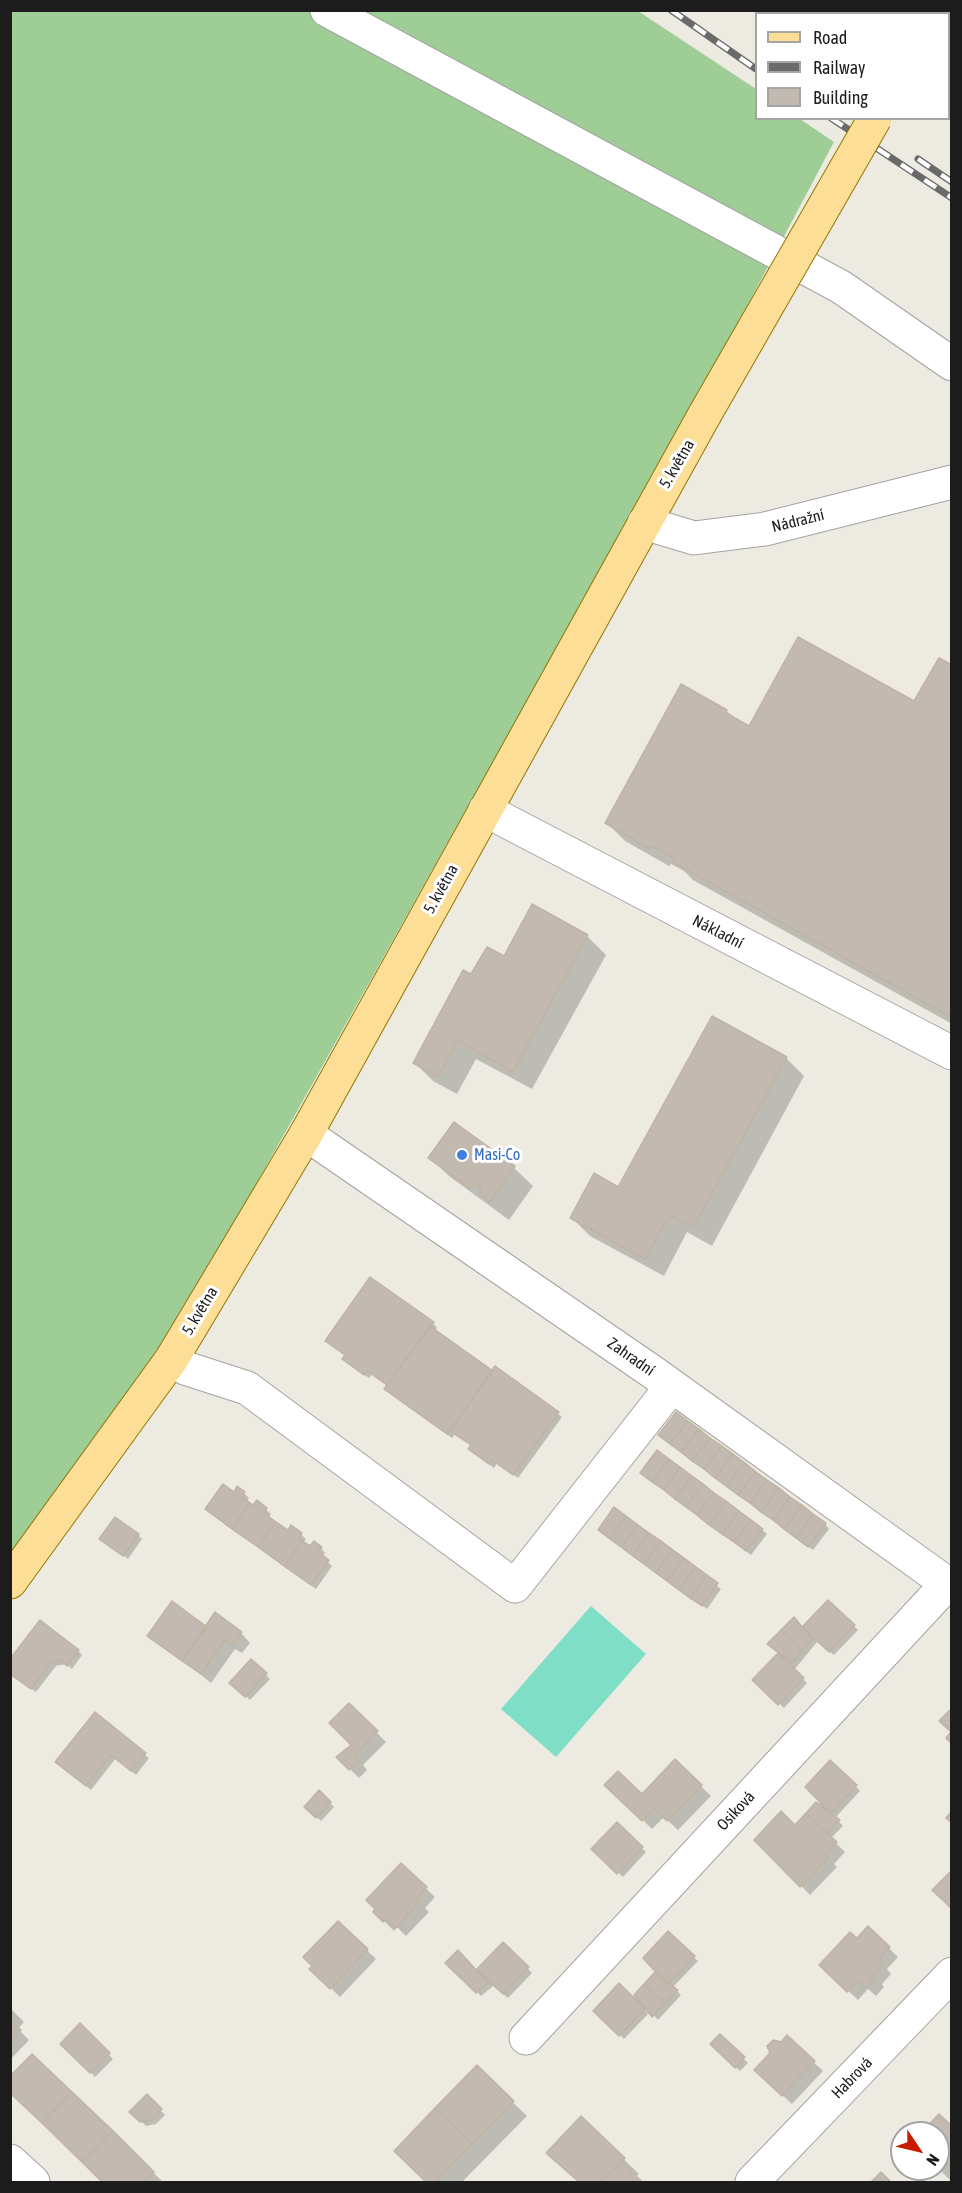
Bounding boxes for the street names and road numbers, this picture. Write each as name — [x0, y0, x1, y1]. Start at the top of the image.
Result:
street label: 5. května — [655, 436, 699, 492]
street label: Nádražní — [770, 505, 826, 537]
street label: 5. května — [420, 861, 462, 917]
street label: Nákladní — [689, 911, 747, 953]
street label: 5. května — [178, 1283, 222, 1339]
street label: Zahradní — [604, 1334, 658, 1380]
street label: Osiková — [713, 1787, 759, 1835]
street label: Habrová — [828, 2053, 876, 2103]

